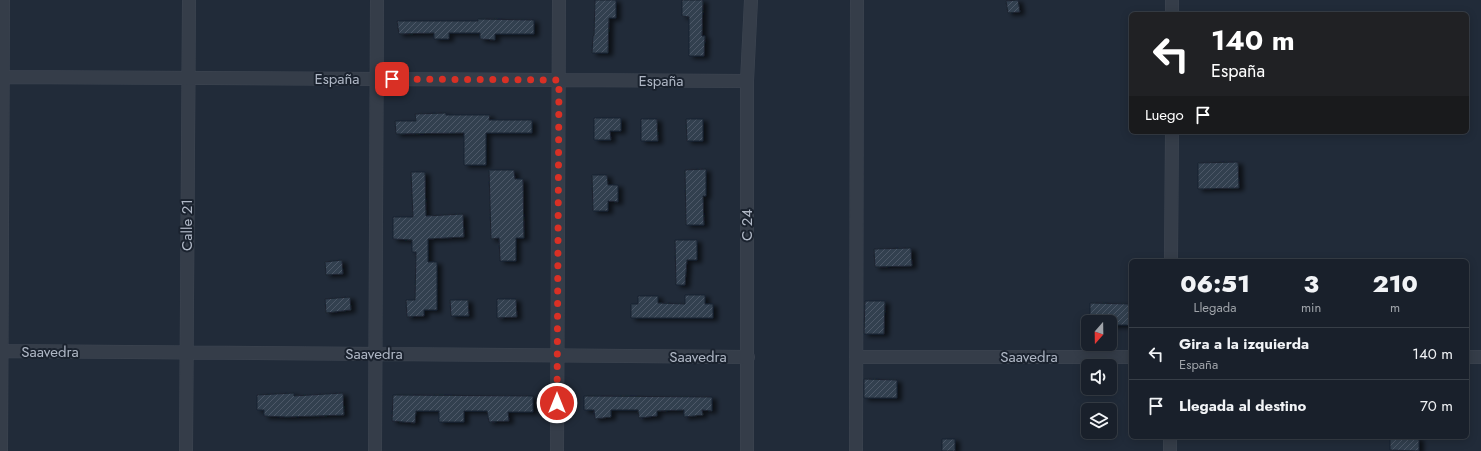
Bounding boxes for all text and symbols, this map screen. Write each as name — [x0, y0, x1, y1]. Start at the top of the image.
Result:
text: 140 m — [1211, 20, 1295, 61]
icon: left — [1145, 28, 1197, 80]
text: España — [1211, 58, 1265, 84]
pin — [375, 62, 409, 96]
street label: España — [314, 68, 360, 90]
icon: arrive — [381, 68, 403, 90]
street label: España — [638, 70, 684, 92]
text: Luego — [1145, 104, 1184, 126]
icon: arrive — [1192, 104, 1214, 126]
street label: Calle 21 — [176, 199, 198, 251]
street label: C 24 — [736, 209, 758, 241]
text: 06:51 — [1180, 266, 1250, 301]
text: 3 — [1303, 266, 1319, 301]
text: 210 — [1372, 266, 1418, 301]
text: Llegada — [1194, 298, 1236, 317]
text: min — [1301, 298, 1321, 317]
text: m — [1390, 298, 1400, 317]
north arrow — [1081, 315, 1117, 351]
map controls — [1081, 315, 1117, 439]
text: Gira a la izquierda — [1179, 333, 1309, 355]
street label: Saavedra — [21, 341, 79, 363]
street label: Saavedra — [345, 343, 403, 365]
icon: left — [1145, 343, 1167, 365]
text: 140 m — [1412, 343, 1453, 365]
street label: Saavedra — [669, 346, 727, 368]
street label: Saavedra — [1000, 346, 1058, 368]
text: España — [1179, 355, 1218, 374]
button: sound — [1081, 359, 1117, 395]
position arrow — [536, 382, 578, 424]
icon: arrive — [1145, 395, 1167, 417]
text: Llegada al destino — [1179, 395, 1306, 417]
text: 70 m — [1420, 395, 1453, 417]
button: layers — [1081, 403, 1117, 439]

